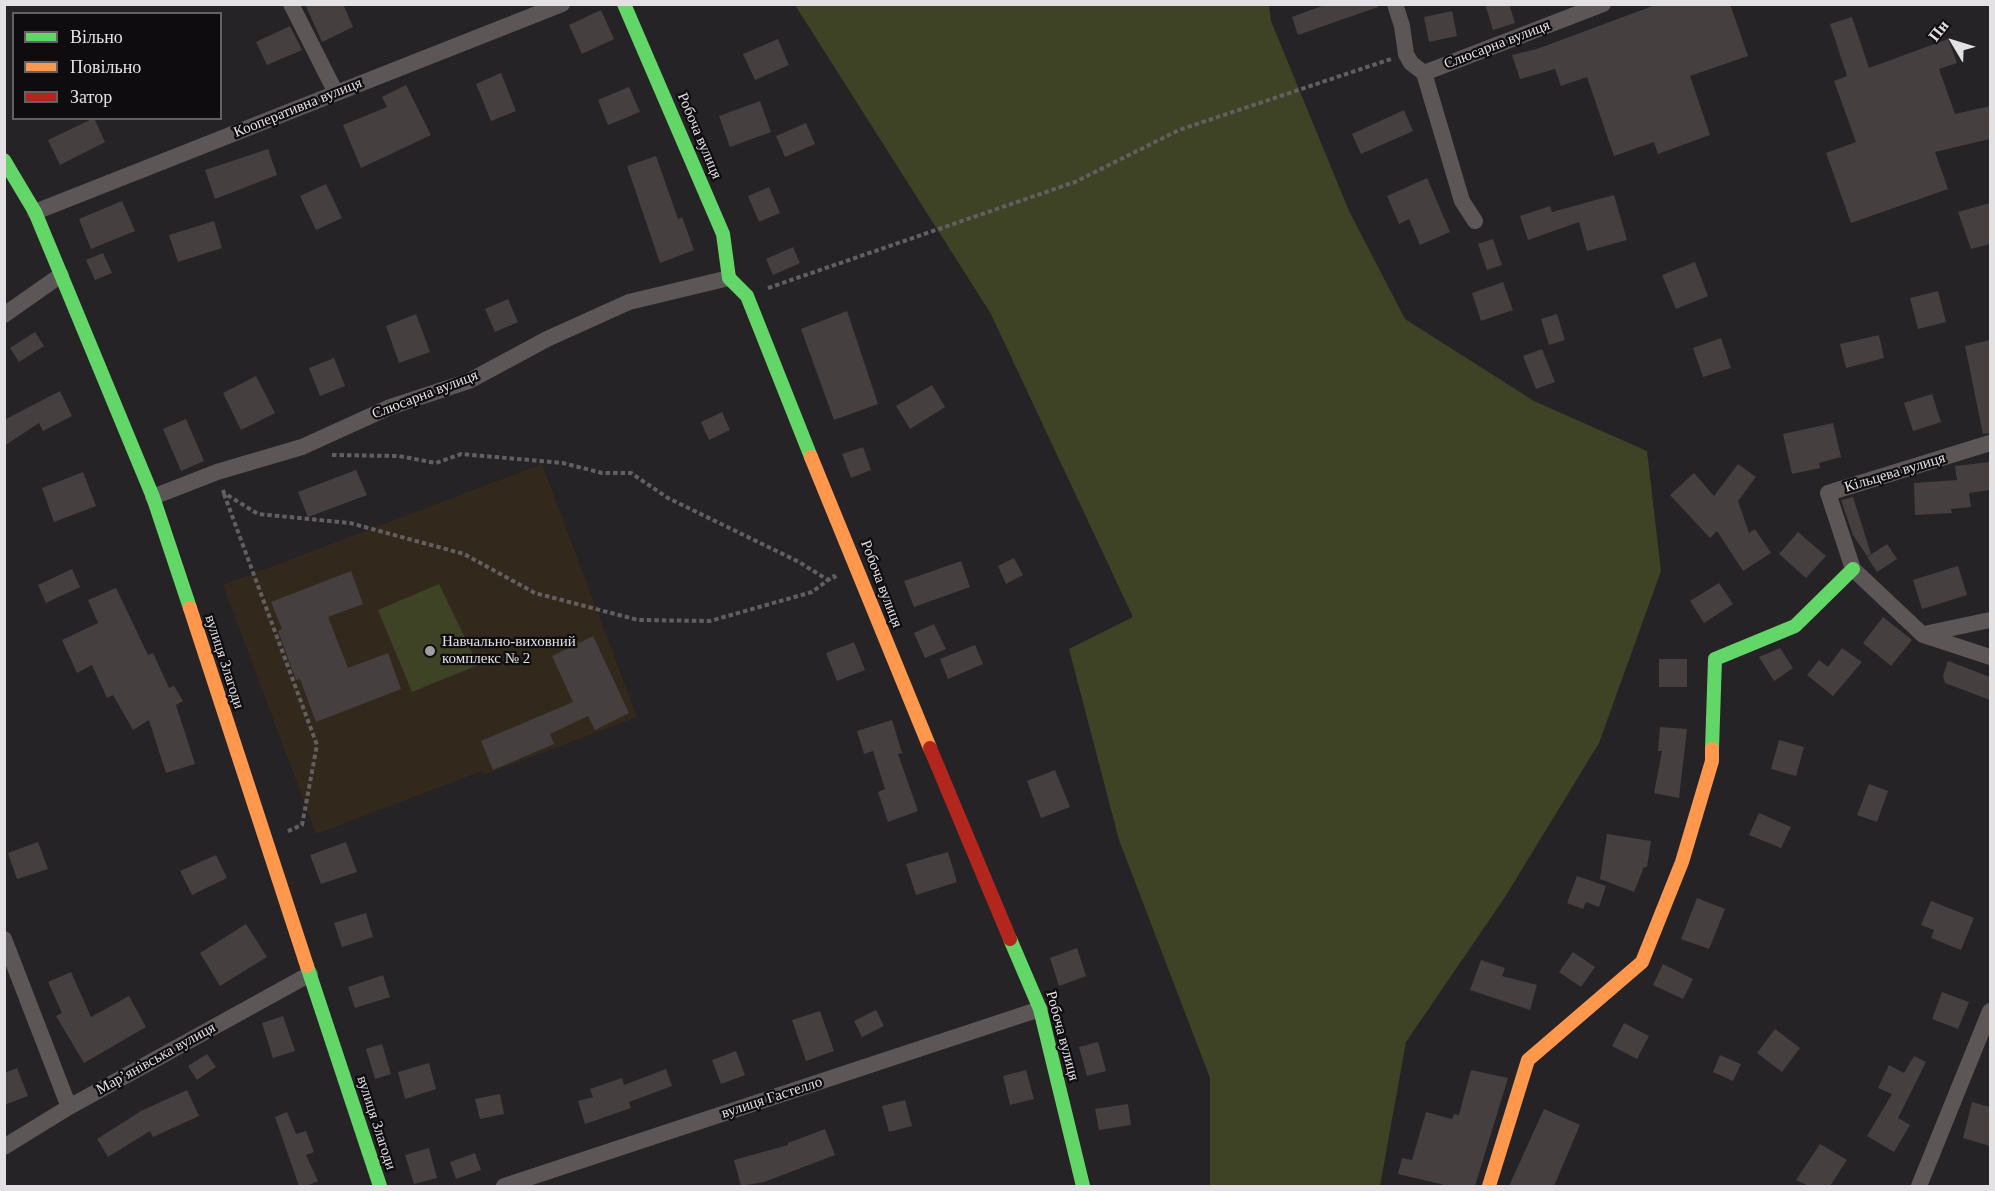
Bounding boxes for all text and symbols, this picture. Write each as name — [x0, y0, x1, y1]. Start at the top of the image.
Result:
legend — [12, 12, 222, 120]
north arrow — [1923, 12, 1983, 72]
street label: Слюсарна вулиця — [1442, 17, 1552, 73]
text: Пн — [1925, 17, 1952, 44]
text: Вільно — [70, 27, 123, 47]
text: Повільно — [70, 57, 141, 77]
street label: Кооперативна вулиця — [231, 74, 365, 142]
text: Затор — [70, 87, 112, 107]
street label: Робоча вулиця — [673, 90, 725, 182]
street label: Слюсарна вулиця — [370, 367, 480, 423]
street label: Кільцева вулиця — [1842, 449, 1948, 497]
street label: Робоча вулиця — [856, 538, 906, 630]
street label: вулиця Злагоди — [200, 613, 248, 711]
place label: Навчально-виховний комплекс № 2 — [442, 633, 576, 668]
marker: Навчально-виховний комплекс № 2 — [423, 644, 437, 658]
street label: Робоча вулиця — [1041, 989, 1083, 1083]
street label: Мар’янівська вулиця — [93, 1019, 219, 1099]
street label: вулиця Гастелло — [719, 1073, 825, 1123]
street label: вулиця Злагоди — [352, 1074, 400, 1172]

